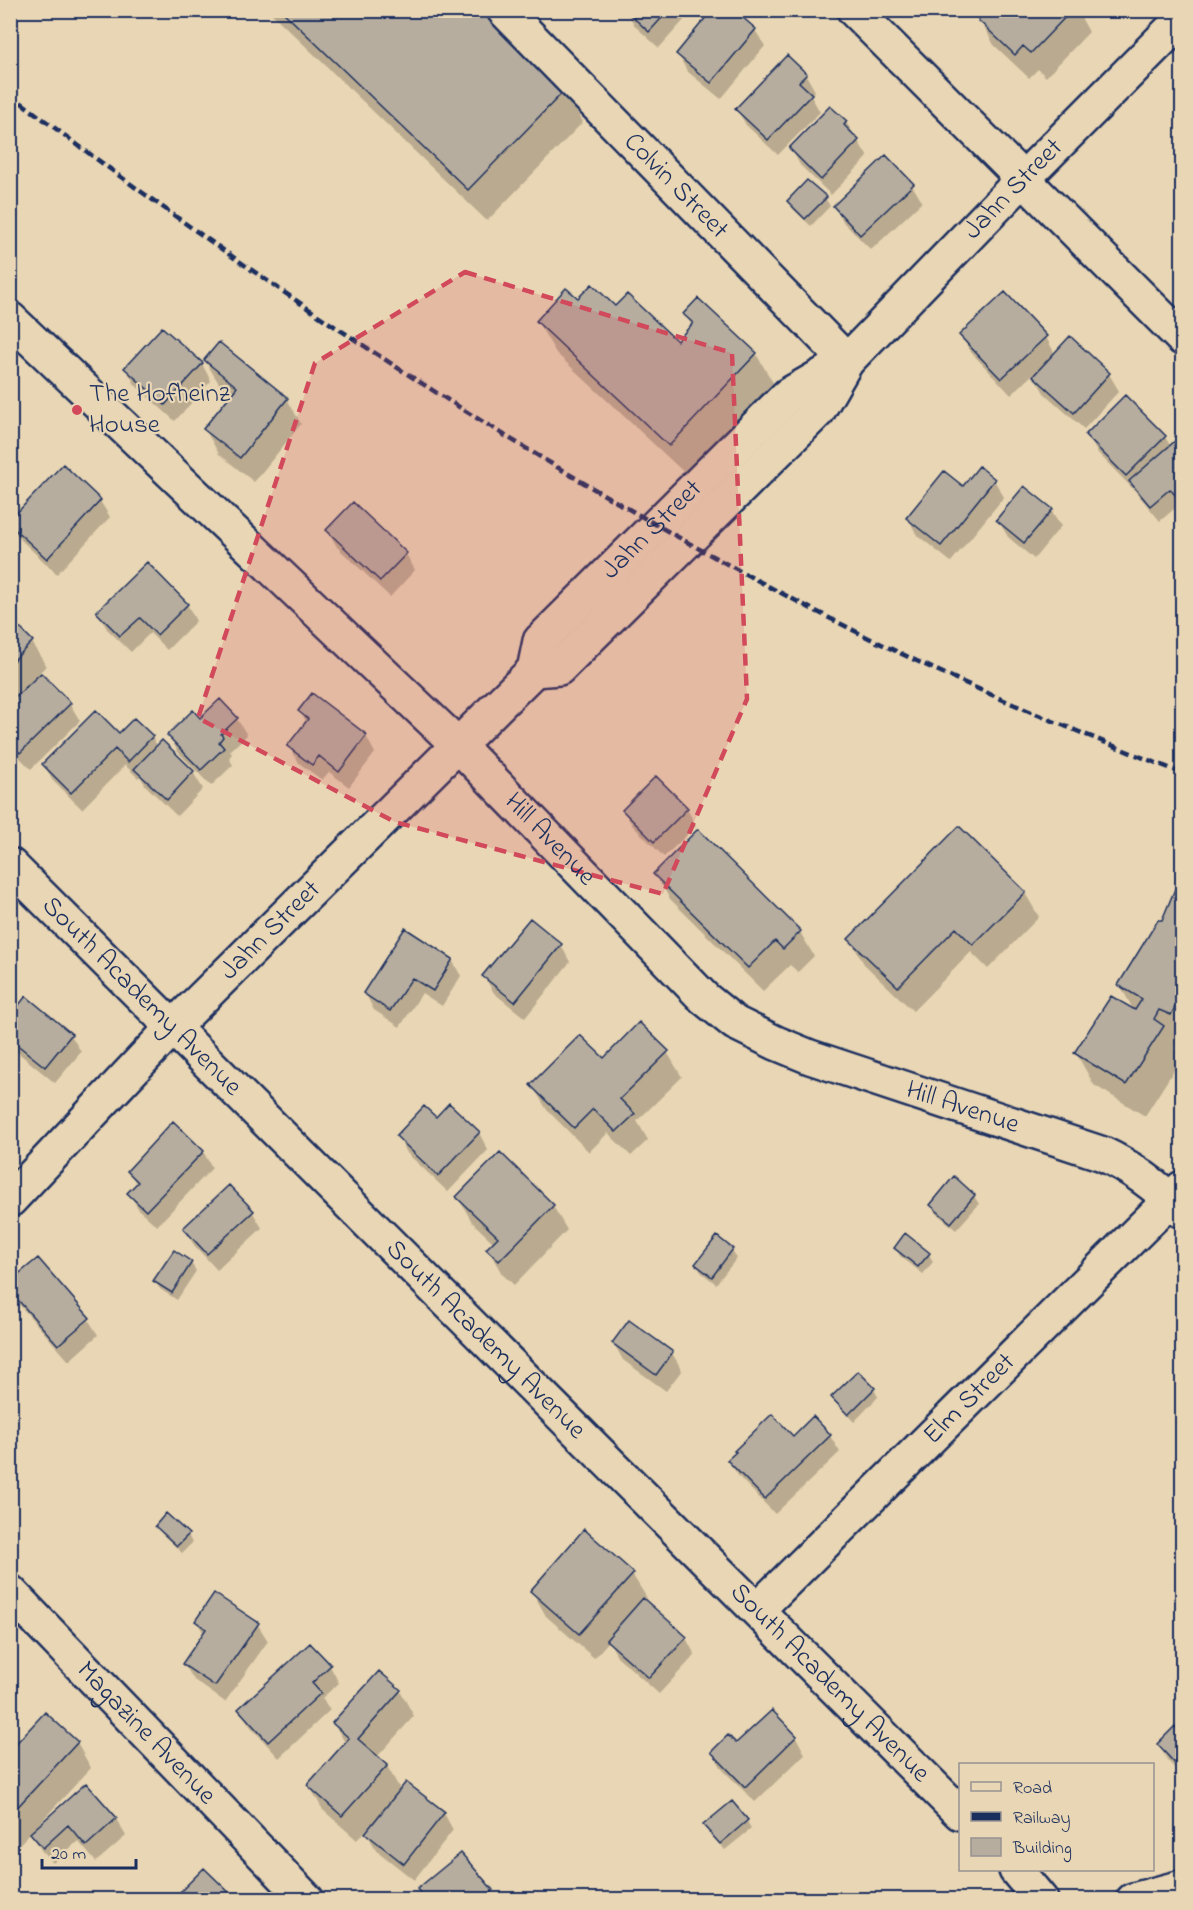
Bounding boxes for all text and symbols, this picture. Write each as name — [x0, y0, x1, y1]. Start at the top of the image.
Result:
street label: Colvin Street — [614, 124, 737, 248]
street label: Jahn Street — [955, 129, 1072, 249]
place label: The Hofheinz House — [89, 375, 231, 445]
marker: The Hofheinz House — [70, 403, 84, 417]
street label: Jahn Street — [593, 471, 712, 589]
street label: Hill Avenue — [495, 784, 605, 896]
street label: Jahn Street — [211, 871, 330, 990]
street label: South Academy Avenue — [33, 887, 251, 1106]
street label: Hill Avenue — [901, 1071, 1025, 1145]
street label: South Academy Avenue — [377, 1231, 595, 1449]
street label: Elm Street — [914, 1344, 1025, 1454]
street label: South Academy Avenue — [721, 1574, 939, 1793]
street label: Magazine Avenue — [67, 1652, 226, 1815]
legend — [959, 1763, 1154, 1871]
text: Road — [1013, 1776, 1052, 1802]
text: Railway — [1013, 1806, 1070, 1832]
scale bar — [42, 1832, 136, 1870]
text: Building — [1012, 1836, 1072, 1863]
text: 20 m — [51, 1842, 86, 1868]

